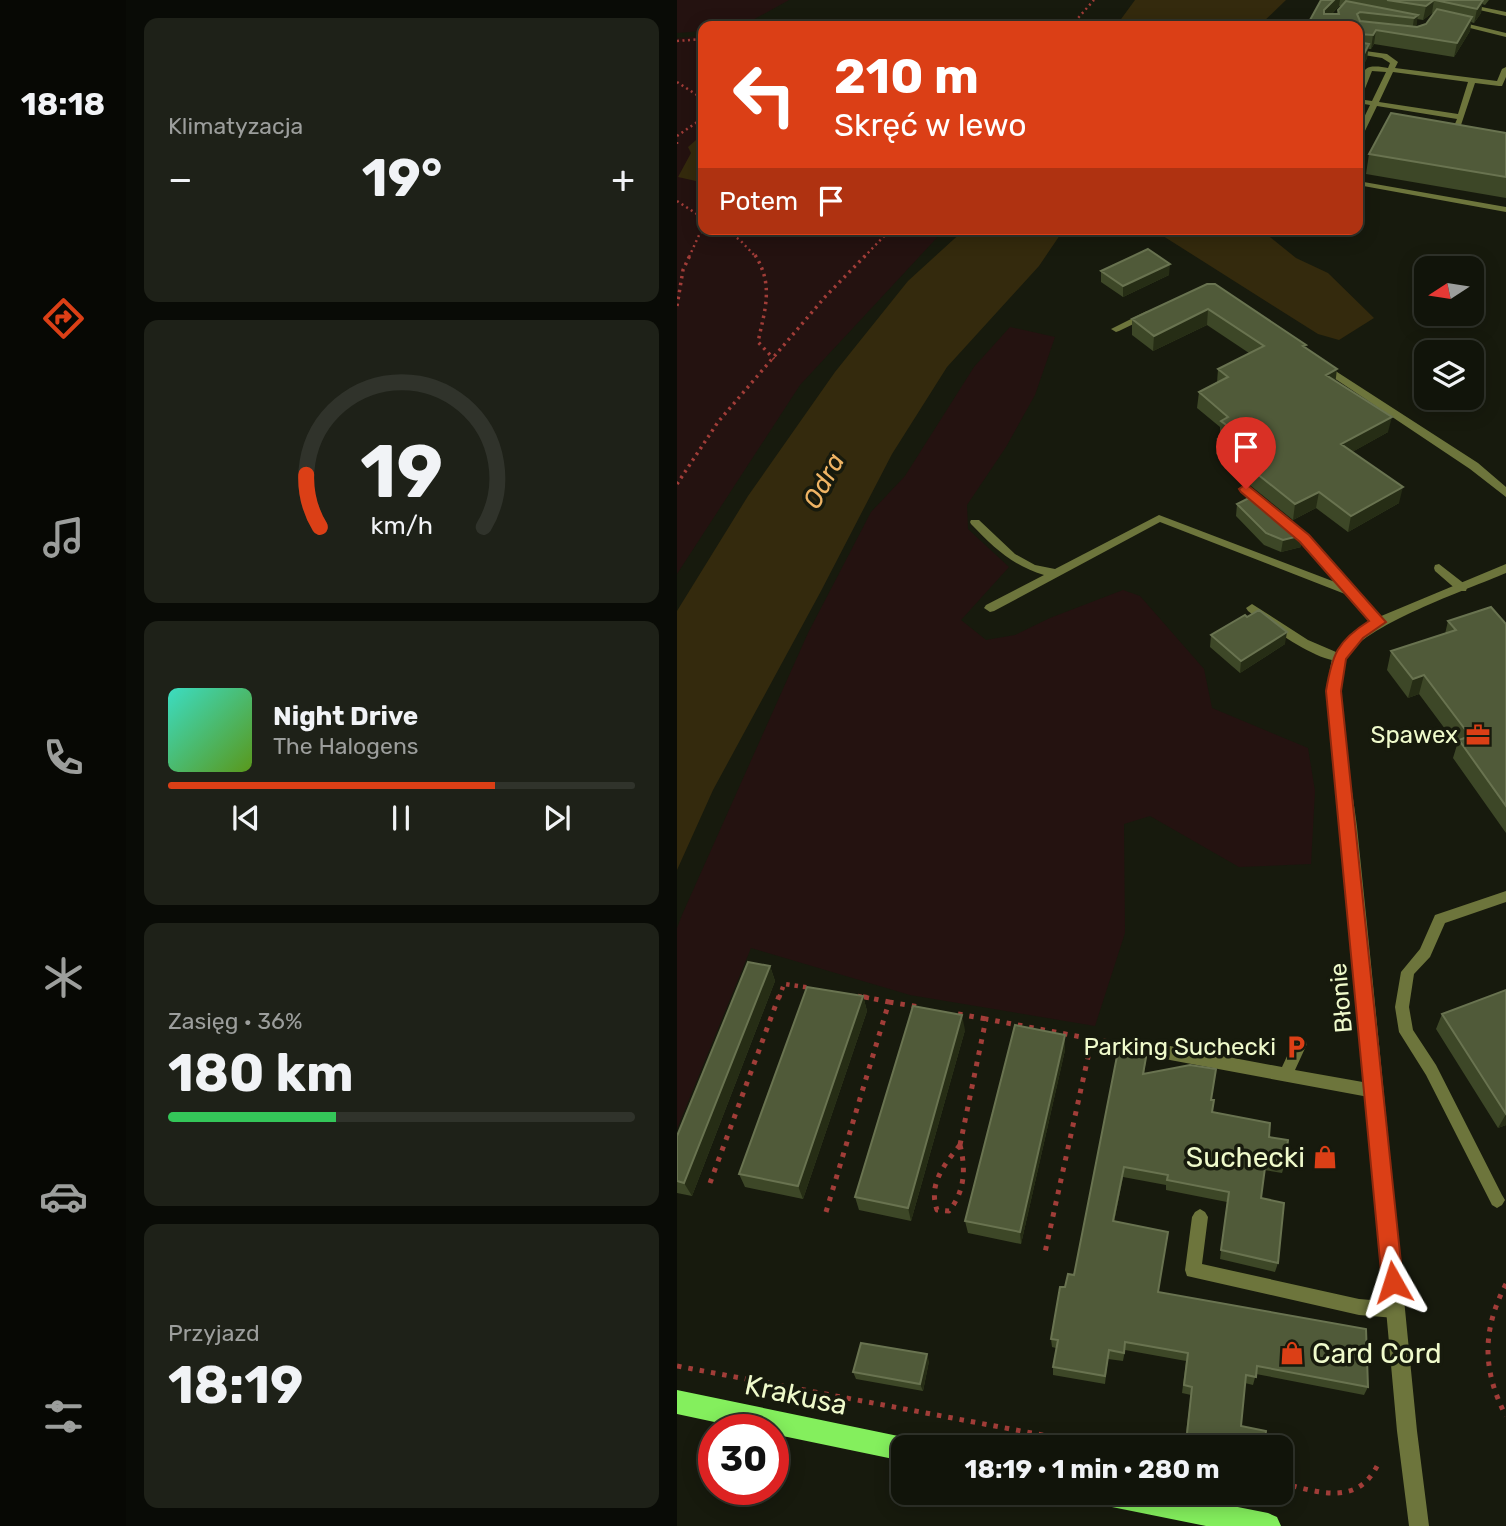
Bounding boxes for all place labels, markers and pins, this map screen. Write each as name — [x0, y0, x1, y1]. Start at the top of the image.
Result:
pin — [1216, 417, 1276, 489]
place label: Spawex — [1371, 721, 1458, 749]
office icon: Spawex — [1464, 721, 1492, 749]
place label: Parking Suchecki — [1083, 1033, 1276, 1061]
parking icon: Parking Suchecki — [1282, 1033, 1310, 1061]
place label: Suchecki — [1186, 1141, 1305, 1174]
shop icon: Suchecki — [1311, 1143, 1339, 1171]
place label: Card Cord — [1312, 1337, 1442, 1370]
shop icon: Card Cord — [1278, 1339, 1306, 1367]

